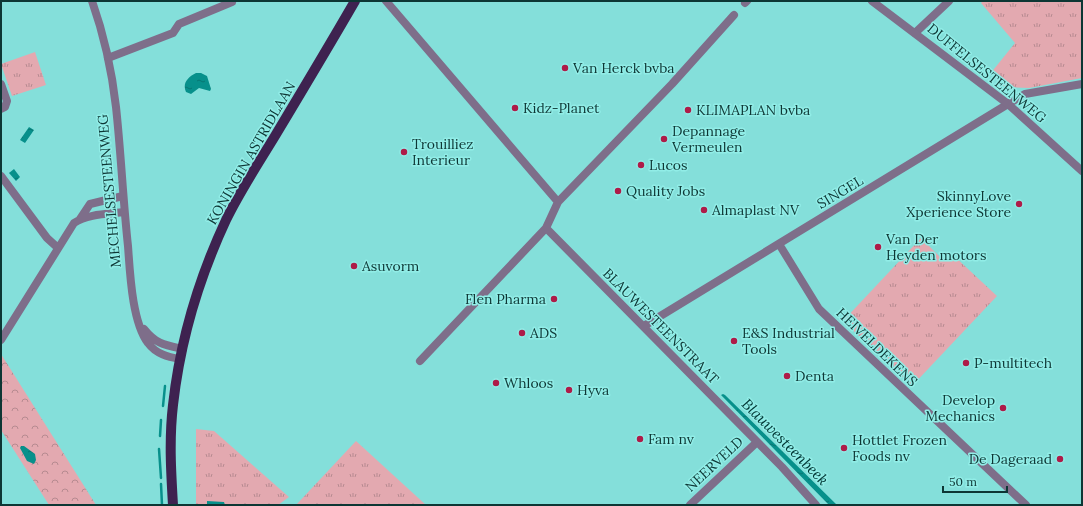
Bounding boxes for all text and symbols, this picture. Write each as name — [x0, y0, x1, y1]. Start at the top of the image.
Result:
street label: DUFFELSESTEENWEG — [924, 19, 1050, 127]
place label: Van Herck bvba — [572, 59, 675, 77]
marker: Van Herck bvba — [560, 63, 570, 73]
street label: KONINGIN ASTRIDLAAN — [203, 78, 300, 228]
place label: Kidz-Planet — [523, 99, 600, 117]
place label: KLIMAPLAN bvba — [696, 101, 810, 119]
marker: Kidz-Planet — [510, 103, 520, 113]
marker: KLIMAPLAN bvba — [683, 105, 693, 115]
street label: MECHELSESTEENWEG — [93, 113, 125, 268]
place label: Depannage Vermeulen — [671, 122, 745, 156]
marker: Depannage Vermeulen — [659, 134, 669, 144]
place label: Trouilliez Interieur — [412, 135, 474, 169]
marker: Trouilliez Interieur — [399, 147, 409, 157]
place label: Lucos — [649, 156, 688, 174]
marker: Lucos — [636, 160, 646, 170]
street label: SINGEL — [814, 171, 866, 213]
place label: Quality Jobs — [626, 182, 705, 200]
marker: Quality Jobs — [613, 186, 623, 196]
place label: SkinnyLove Xperience Store — [906, 187, 1011, 221]
marker: SkinnyLove Xperience Store — [1014, 199, 1024, 209]
place label: Almaplast NV — [711, 201, 800, 219]
marker: Almaplast NV — [699, 205, 709, 215]
place label: Van Der Heyden motors — [885, 230, 986, 264]
marker: Van Der Heyden motors — [873, 242, 883, 252]
place label: Asuvorm — [361, 257, 420, 275]
marker: Asuvorm — [349, 261, 359, 271]
street label: BLAUWESTEENSTRAAT — [599, 264, 723, 388]
place label: Flen Pharma — [465, 290, 546, 308]
marker: Flen Pharma — [549, 294, 559, 304]
street label: HEIVELDEKENS — [833, 304, 921, 390]
place label: ADS — [529, 324, 557, 342]
place label: E&S Industrial Tools — [742, 324, 835, 358]
marker: ADS — [517, 328, 527, 338]
marker: E&S Industrial Tools — [729, 336, 739, 346]
place label: P-multitech — [974, 354, 1052, 372]
marker: P-multitech — [961, 358, 971, 368]
place label: Denta — [795, 367, 834, 385]
marker: Denta — [782, 371, 792, 381]
place label: Whloos — [504, 374, 553, 392]
marker: Whloos — [491, 378, 501, 388]
place label: Hyva — [577, 381, 609, 399]
marker: Hyva — [564, 385, 574, 395]
place label: Develop Mechanics — [925, 391, 995, 425]
water label: Blauwesteenbeek — [738, 394, 833, 489]
marker: Develop Mechanics — [998, 403, 1008, 413]
place label: Fam nv — [648, 430, 695, 448]
place label: Hottlet Frozen Foods nv — [852, 431, 948, 465]
street label: NEERVELD — [681, 432, 747, 496]
marker: Fam nv — [635, 434, 645, 444]
marker: Hottlet Frozen Foods nv — [839, 443, 849, 453]
place label: De Dageraad — [969, 450, 1052, 468]
marker: De Dageraad — [1055, 454, 1065, 464]
scale bar — [943, 468, 1007, 494]
text: 50 m — [949, 474, 977, 489]

